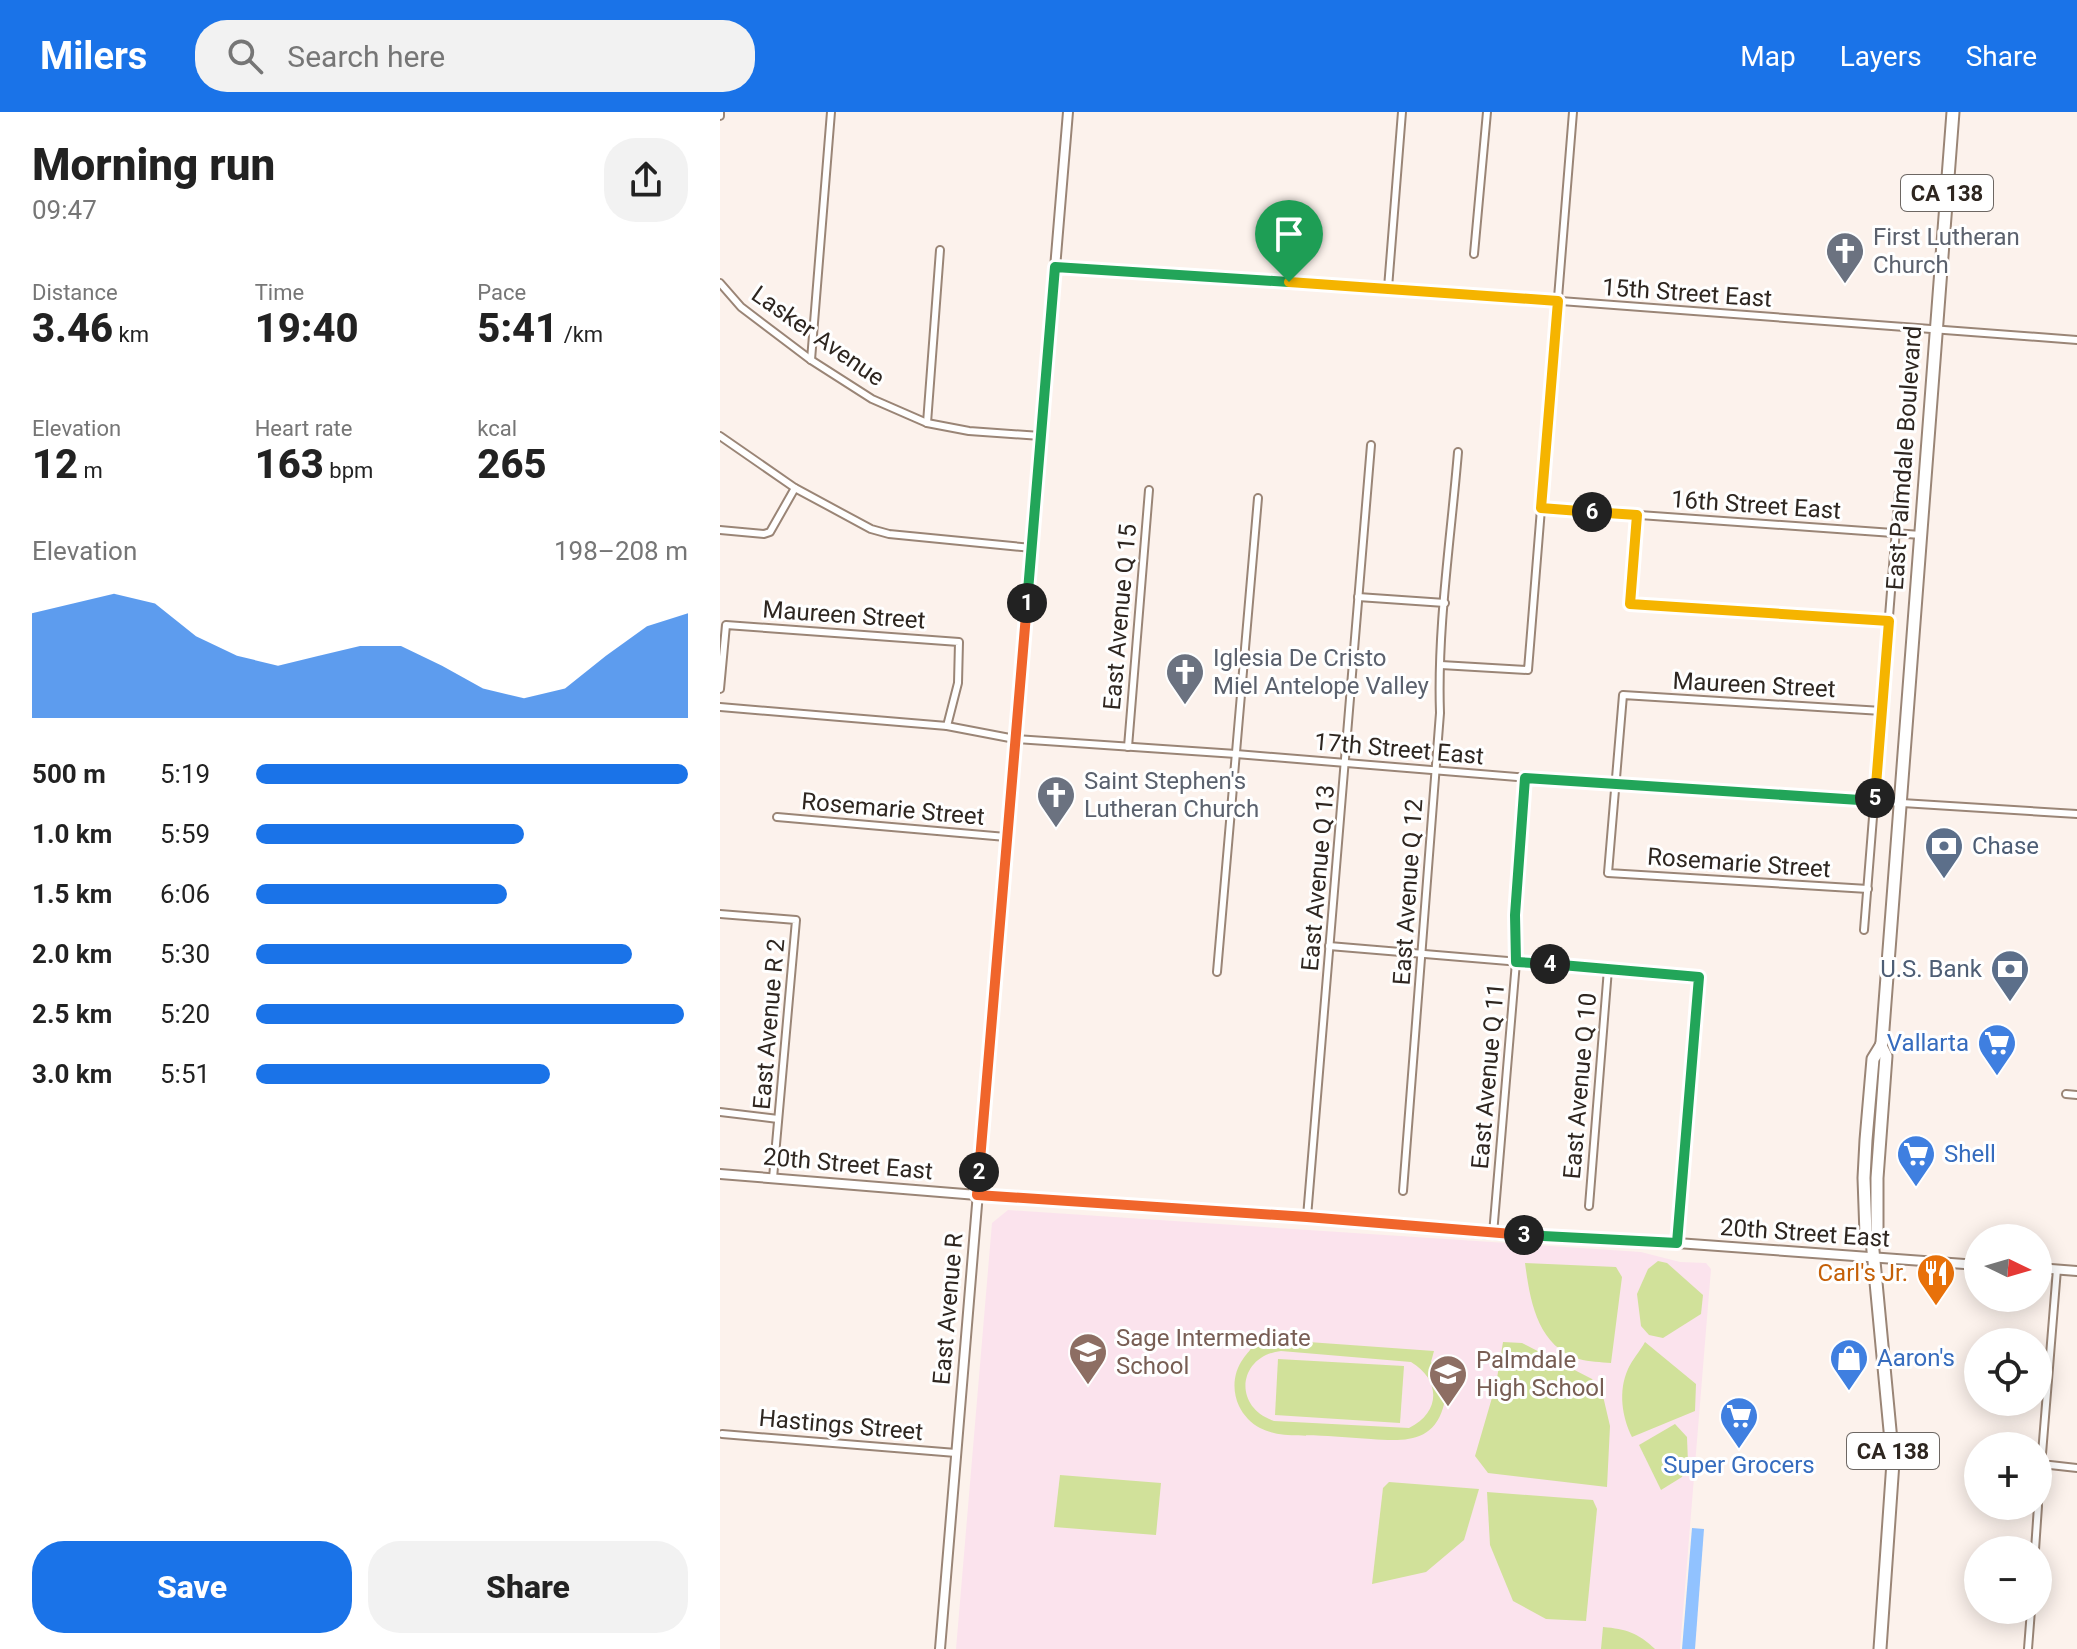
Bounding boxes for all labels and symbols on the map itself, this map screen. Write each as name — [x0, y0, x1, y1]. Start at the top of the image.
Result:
road number: CA 138 — [1901, 175, 1993, 211]
pin — [1255, 200, 1323, 282]
place label: First Lutheran Church — [1873, 223, 2020, 279]
church icon: First Lutheran Church — [1824, 230, 1866, 285]
street label: 15th Street East — [1601, 273, 1773, 313]
street label: Lasker Avenue — [746, 280, 890, 392]
street label: East Palmdale Boulevard — [1881, 325, 1927, 591]
street label: 16th Street East — [1670, 485, 1842, 525]
pin: 6 — [1572, 492, 1612, 532]
street label: East Avenue Q 15 — [1098, 523, 1142, 711]
pin: 1 — [1007, 583, 1047, 623]
street label: Maureen Street — [762, 595, 926, 635]
place label: Iglesia De Cristo Miel Antelope Valley — [1213, 644, 1430, 700]
church icon: Iglesia De Cristo Miel Antelope Valley — [1164, 651, 1206, 706]
street label: Maureen Street — [1672, 667, 1836, 703]
street label: 17th Street East — [1313, 728, 1485, 770]
place label: Saint Stephen's Lutheran Church — [1084, 767, 1259, 823]
church icon: Saint Stephen's Lutheran Church — [1035, 774, 1077, 829]
pin: 5 — [1855, 778, 1895, 818]
street label: East Avenue Q 13 — [1296, 784, 1340, 972]
street label: Rosemarie Street — [800, 787, 986, 831]
street label: East Avenue Q 12 — [1388, 798, 1428, 986]
bank icon: Chase — [1923, 825, 1965, 880]
place label: Chase — [1972, 832, 2039, 860]
street label: Rosemarie Street — [1646, 843, 1832, 883]
street label: East Avenue R 2 — [748, 937, 790, 1111]
pin: 4 — [1530, 944, 1570, 984]
bank icon: U.S. Bank — [1989, 948, 2031, 1003]
place label: U.S. Bank — [1880, 955, 1983, 983]
street label: East Avenue Q 11 — [1466, 982, 1510, 1170]
street label: East Avenue Q 10 — [1558, 992, 1602, 1180]
supermarket icon: Vallarta — [1976, 1022, 2018, 1077]
place label: Vallarta — [1887, 1029, 1969, 1057]
supermarket icon: Shell — [1895, 1133, 1937, 1188]
place label: Shell — [1944, 1140, 1996, 1168]
street label: 20th Street East — [762, 1143, 934, 1185]
pin: 2 — [959, 1152, 999, 1192]
street label: 20th Street East — [1719, 1213, 1891, 1253]
pin: 3 — [1504, 1215, 1544, 1255]
north arrow — [1964, 1224, 2052, 1312]
street label: East Avenue R — [927, 1232, 969, 1386]
restaurant icon: Carl's Jr. — [1915, 1252, 1957, 1307]
place label: Carl's Jr. — [1817, 1259, 1908, 1287]
place label: Sage Intermediate School — [1116, 1324, 1311, 1380]
school or university icon: Sage Intermediate School — [1067, 1331, 1109, 1386]
shop icon: Aaron's — [1828, 1337, 1870, 1392]
place label: Aaron's — [1877, 1344, 1955, 1372]
place label: Palmdale High School — [1476, 1346, 1605, 1402]
school or university icon: Palmdale High School — [1427, 1353, 1469, 1408]
supermarket icon: Super Grocers — [1718, 1395, 1760, 1450]
street label: Hastings Street — [758, 1404, 924, 1446]
road number: CA 138 — [1847, 1433, 1939, 1469]
place label: Super Grocers — [1663, 1451, 1815, 1479]

